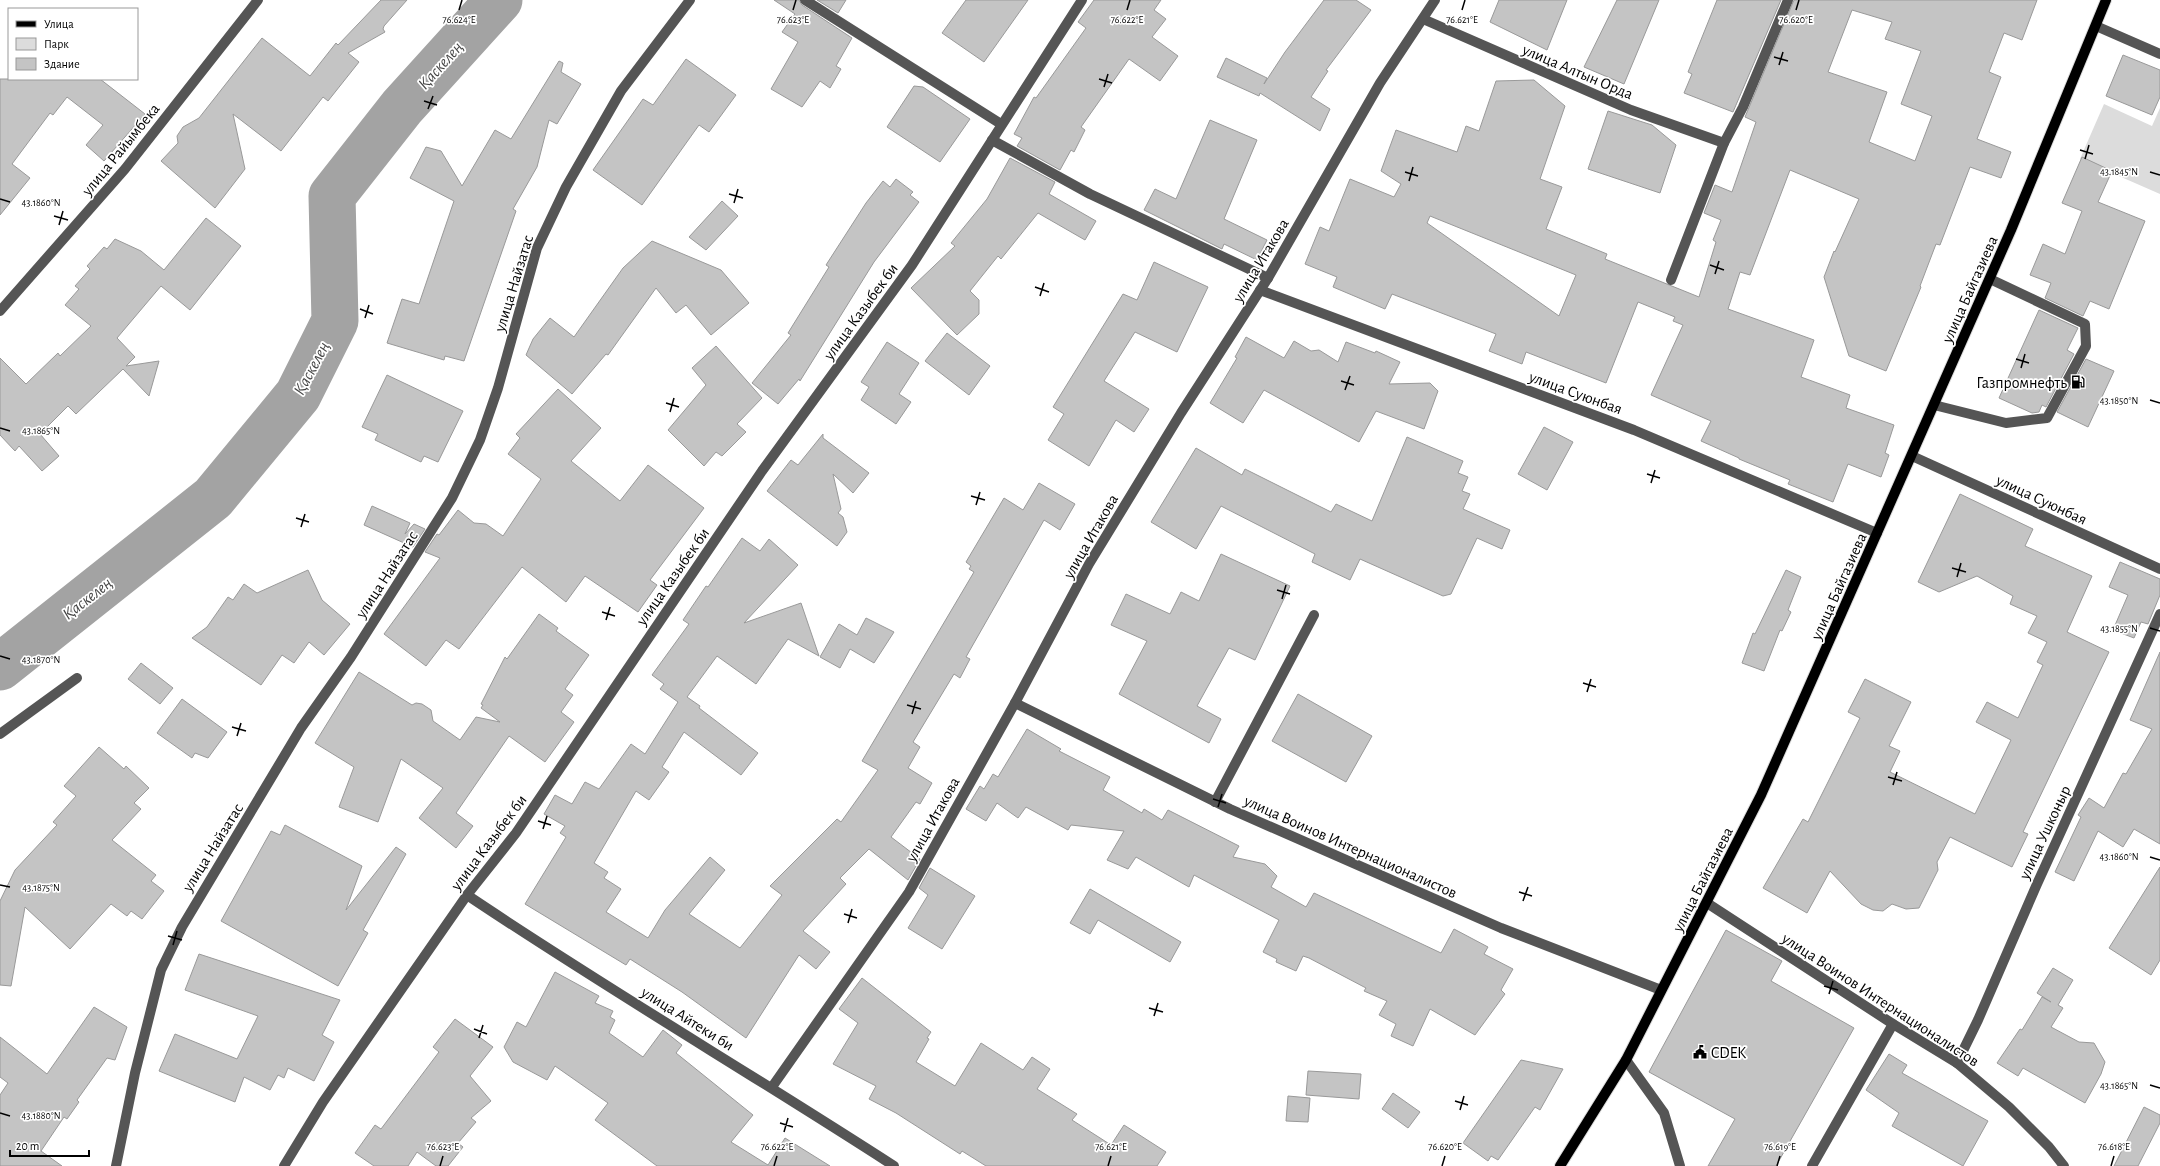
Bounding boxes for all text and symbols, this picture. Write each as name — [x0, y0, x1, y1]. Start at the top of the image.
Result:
legend — [8, 8, 138, 80]
text: 76.624°E — [443, 15, 476, 25]
text: 76.623°E — [777, 15, 809, 25]
text: 76.622°E — [1111, 15, 1144, 25]
text: 76.621°E — [1446, 15, 1478, 25]
text: 76.620°E — [1779, 15, 1813, 25]
text: Улица — [44, 18, 74, 30]
text: Парк — [44, 38, 69, 50]
water label: Қаскелең — [415, 38, 466, 92]
street label: улица Алтын Орда — [1519, 41, 1635, 103]
text: Здание — [44, 58, 80, 70]
street label: улица Райымбека — [78, 101, 163, 200]
text: 43.1845°N — [2100, 167, 2138, 177]
text: 43.1860°N — [21, 198, 61, 208]
street label: улица Итакова — [1229, 216, 1293, 306]
street label: улица Найзатас — [491, 233, 537, 335]
street label: улица Байгазиева — [1939, 234, 2002, 346]
street label: улица Казыбек би — [820, 260, 902, 364]
water label: Қаскелең — [290, 339, 332, 398]
street label: улица Суюнбая — [1526, 368, 1624, 418]
fuel station icon: Газпромнефть — [2070, 374, 2086, 390]
place label: Газпромнефть — [1976, 375, 2067, 391]
text: 43.1850°N — [2100, 396, 2138, 406]
text: 43.1865°N — [22, 426, 60, 436]
street label: улица Суюнбая — [1992, 472, 2089, 529]
street label: улица Итакова — [1060, 492, 1122, 583]
street label: улица Казыбек би — [633, 525, 713, 630]
street label: улица Найзатас — [352, 528, 422, 622]
street label: улица Байгазиева — [1808, 531, 1871, 643]
water label: Қаскелең — [59, 574, 115, 623]
text: 43.1855°N — [2100, 624, 2138, 634]
text: 43.1870°N — [22, 655, 60, 665]
street label: улица Итакова — [903, 774, 964, 866]
street label: улица Ушконыр — [2016, 783, 2074, 883]
street label: улица Казыбек би — [447, 792, 531, 895]
street label: улица Воинов Интернационалистов — [1240, 792, 1459, 902]
street label: улица Найзатас — [179, 801, 247, 896]
street label: улица Байгазиева — [1669, 825, 1737, 936]
text: 43.1860°N — [2099, 852, 2139, 862]
text: 43.1875°N — [22, 883, 60, 893]
street label: улица Воинов Интернационалистов — [1778, 930, 1982, 1070]
street label: улица Айтеки би — [637, 983, 737, 1055]
public building icon: CDEK — [1692, 1044, 1708, 1060]
place label: CDEK — [1711, 1045, 1746, 1061]
text: 43.1865°N — [2100, 1081, 2138, 1091]
text: 43.1880°N — [21, 1111, 61, 1121]
scale bar — [10, 1132, 89, 1158]
text: 20 m — [16, 1140, 39, 1152]
text: 76.623°E — [427, 1142, 459, 1152]
text: 76.622°E — [761, 1142, 794, 1152]
text: 76.621°E — [1095, 1142, 1127, 1152]
text: 76.620°E — [1428, 1142, 1462, 1152]
text: 76.619°E — [1764, 1142, 1796, 1152]
text: 76.618°E — [2098, 1142, 2130, 1152]

